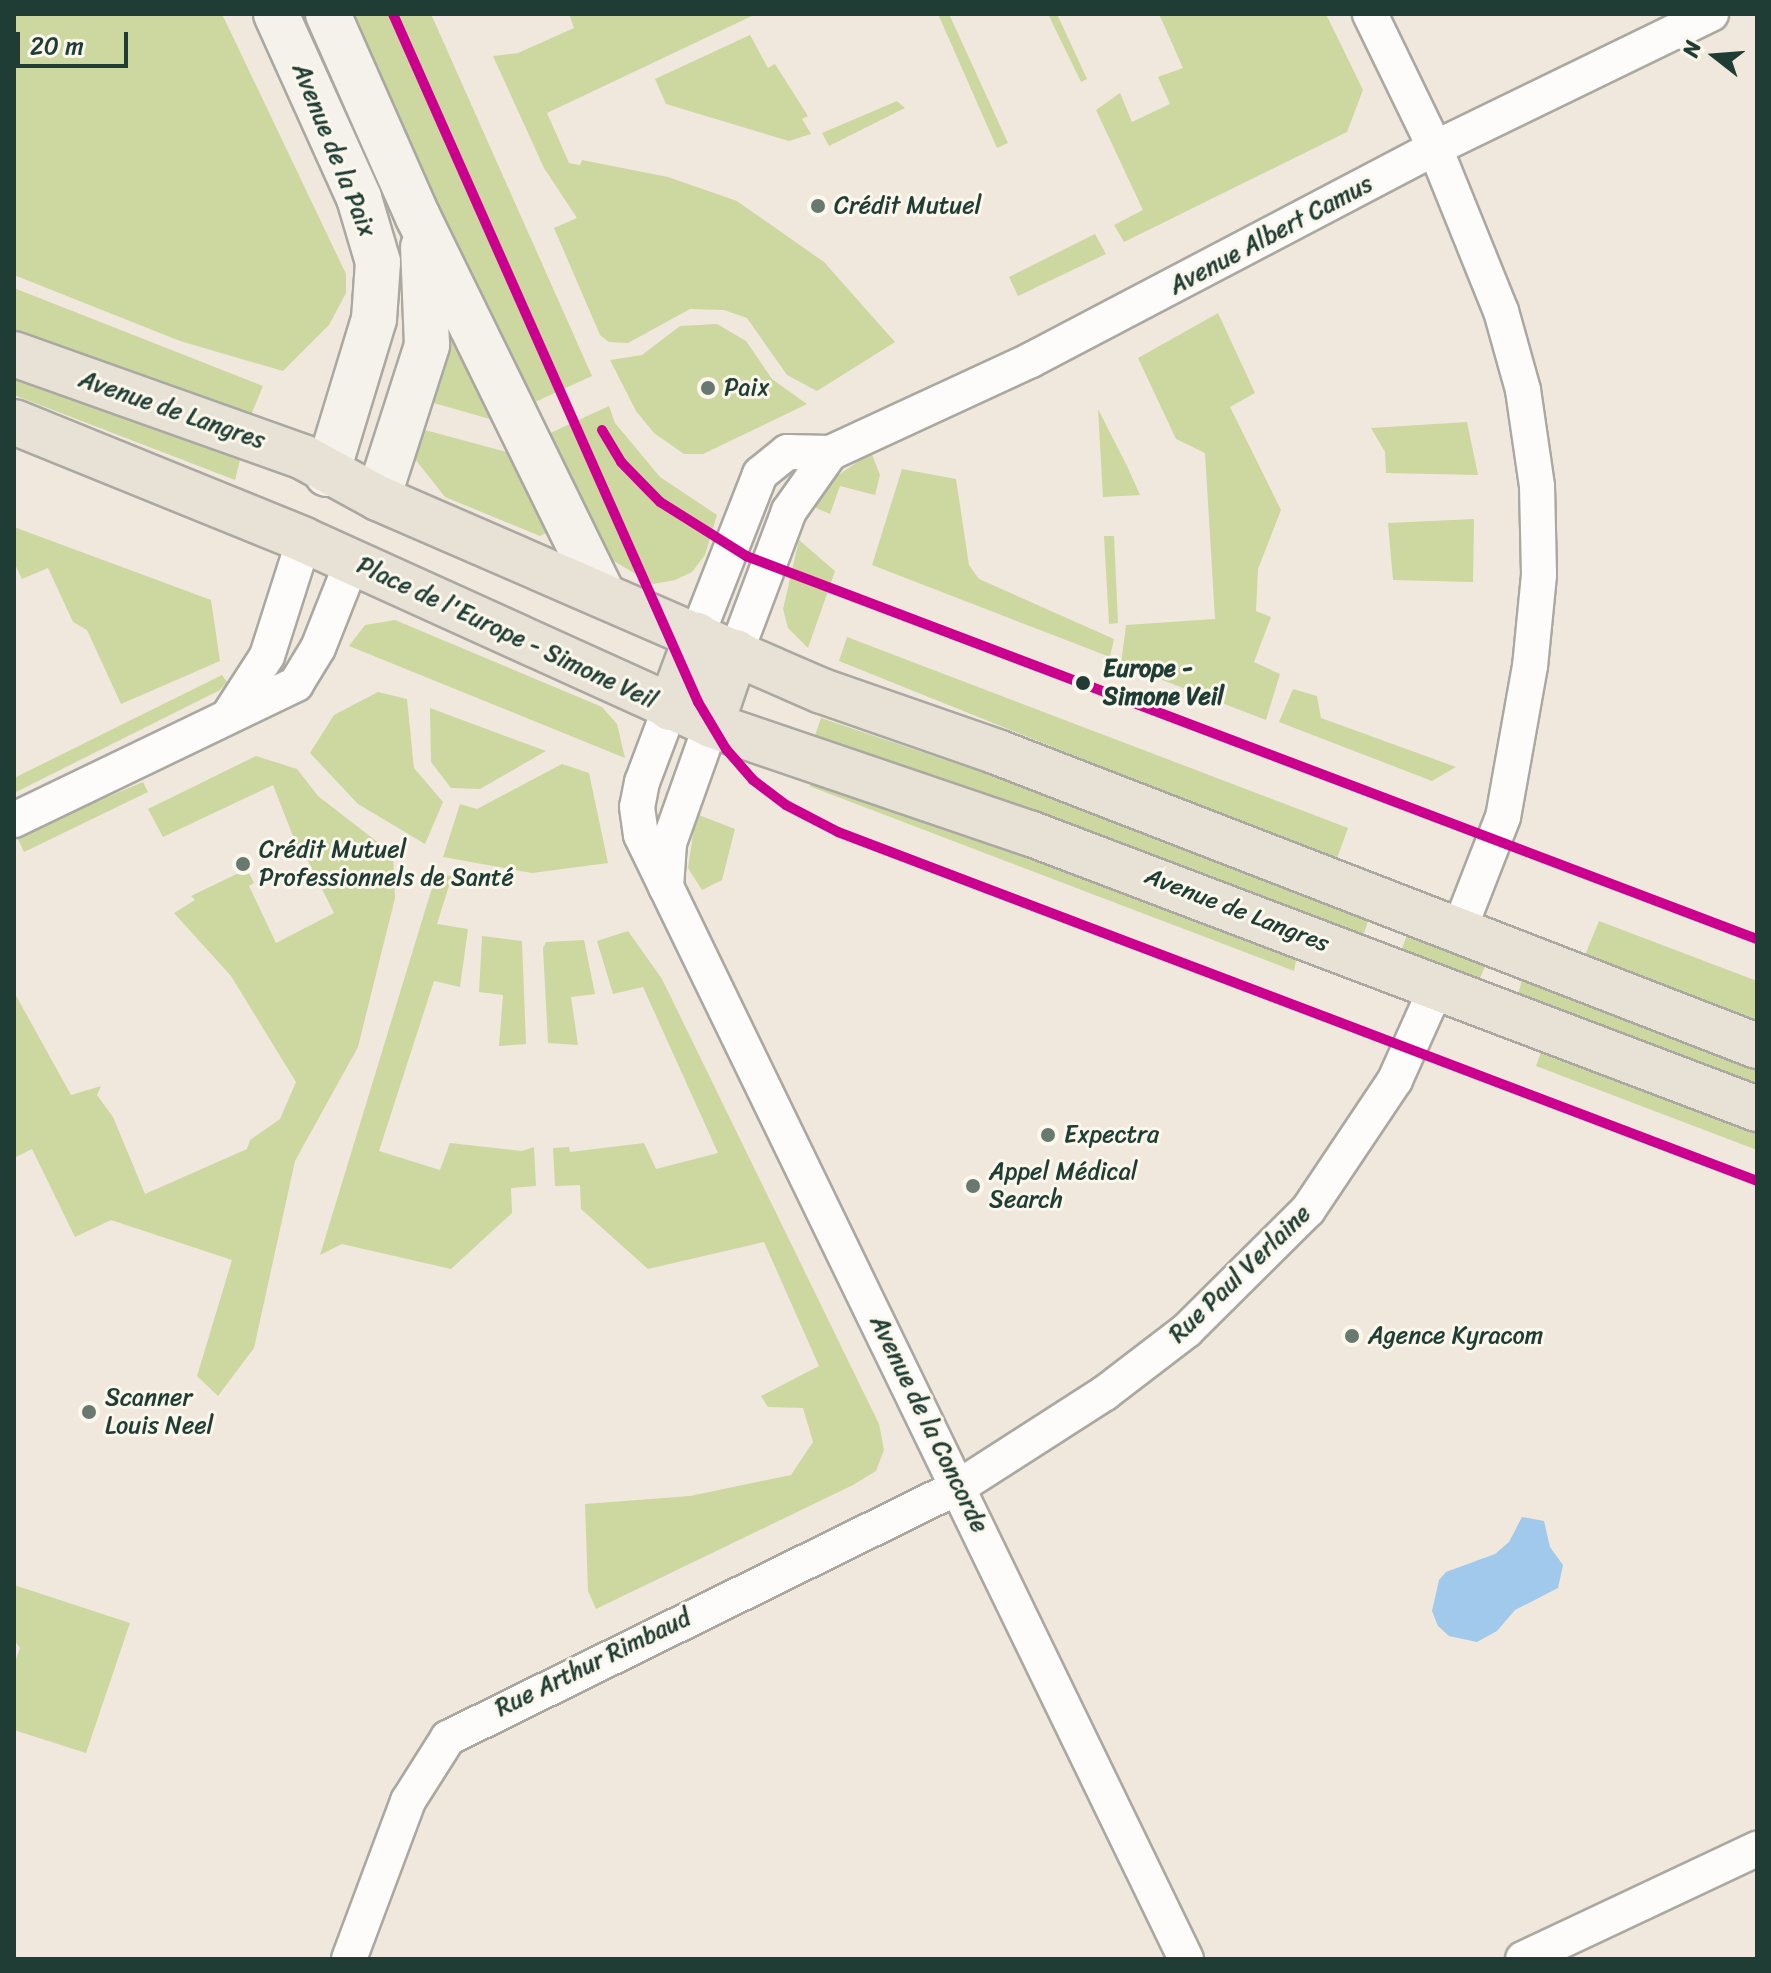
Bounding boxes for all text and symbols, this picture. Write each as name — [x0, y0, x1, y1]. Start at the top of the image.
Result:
scale bar — [20, 16, 132, 66]
north arrow — [1675, 16, 1755, 96]
text: 20 m — [30, 25, 84, 67]
text: N — [1671, 36, 1712, 62]
street label: Avenue de la Paix — [286, 59, 382, 241]
street label: Avenue Albert Camus — [1164, 169, 1378, 301]
place label: Crédit Mutuel — [834, 192, 981, 220]
marker: Crédit Mutuel — [809, 197, 827, 215]
street label: Avenue de Langres — [75, 365, 269, 455]
place label: Paix — [724, 374, 770, 402]
marker: Paix — [699, 379, 717, 397]
street label: Place de l'Europe - Simone Veil — [352, 551, 662, 715]
place label: Europe - Simone Veil — [1103, 655, 1224, 711]
marker: Europe - Simone Veil — [1070, 670, 1096, 696]
place label: Crédit Mutuel Professionnels de Santé — [259, 836, 515, 892]
marker: Crédit Mutuel Professionnels de Santé — [234, 855, 252, 873]
street label: Avenue de Langres — [1141, 862, 1333, 958]
place label: Expectra — [1064, 1121, 1159, 1149]
marker: Expectra — [1039, 1126, 1057, 1144]
place label: Appel Médical Search — [989, 1158, 1138, 1214]
marker: Appel Médical Search — [964, 1177, 982, 1195]
street label: Rue Paul Verlaine — [1164, 1200, 1316, 1348]
street label: Avenue de la Concorde — [864, 1311, 994, 1537]
place label: Agence Kyracom — [1368, 1322, 1543, 1350]
marker: Agence Kyracom — [1343, 1327, 1361, 1345]
place label: Scanner Louis Neel — [105, 1384, 213, 1440]
marker: Scanner Louis Neel — [80, 1403, 98, 1421]
street label: Rue Arthur Rimbaud — [491, 1603, 695, 1723]

